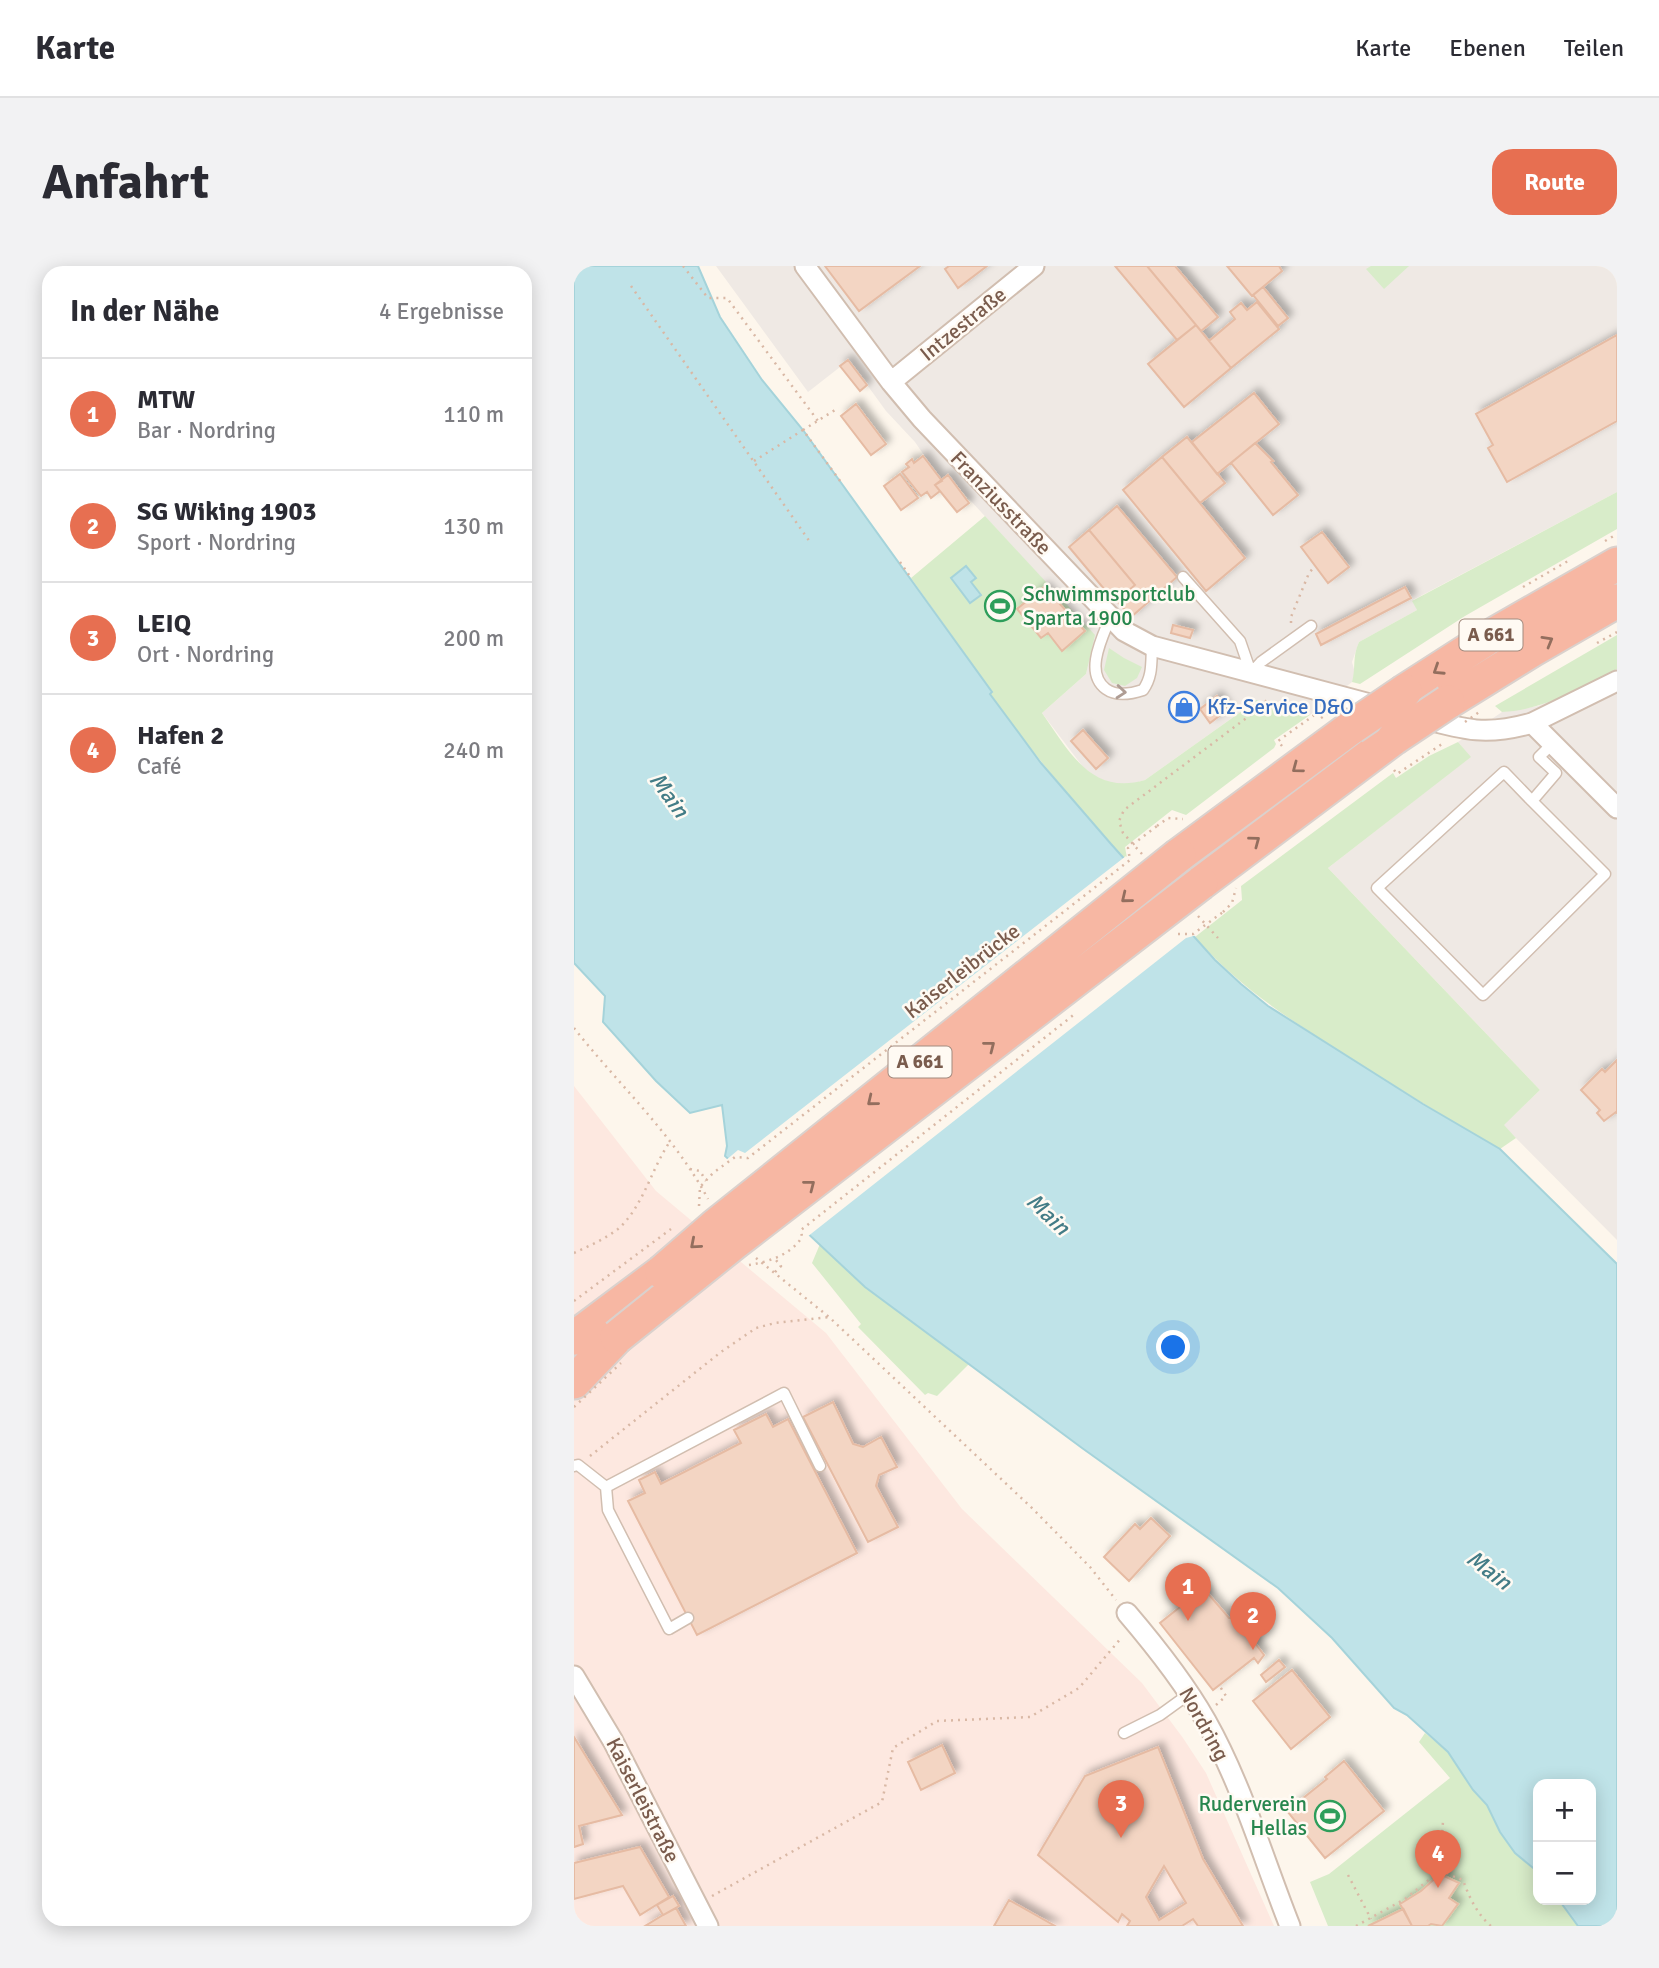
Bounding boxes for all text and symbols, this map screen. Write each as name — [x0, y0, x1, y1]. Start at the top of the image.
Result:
text: Karte — [35, 28, 115, 69]
text: Karte — [1355, 33, 1411, 63]
text: Ebenen — [1449, 33, 1526, 63]
text: Teilen — [1564, 33, 1624, 63]
button: Route — [1492, 149, 1617, 215]
text: Anfahrt — [42, 152, 209, 212]
street label: Intzestraße — [915, 281, 1011, 367]
text: In der Nähe — [70, 293, 219, 330]
text: 4 Ergebnisse — [379, 297, 504, 326]
text: MTW — [137, 384, 195, 416]
text: 1 — [87, 400, 99, 429]
text: 110 m — [443, 400, 504, 429]
text: Bar · Nordring — [137, 416, 276, 445]
street label: Franziusstraße — [945, 446, 1057, 560]
text: SG Wiking 1903 — [137, 496, 316, 528]
text: 2 — [87, 512, 99, 541]
text: 130 m — [443, 512, 504, 541]
text: Sport · Nordring — [137, 528, 296, 557]
place label: Schwimmsportclub Sparta 1900 — [1023, 581, 1195, 631]
sports icon: Schwimmsportclub Sparta 1900 — [983, 589, 1017, 623]
text: LEIQ — [137, 608, 191, 640]
road number: A 661 — [1460, 620, 1522, 650]
text: 3 — [87, 624, 99, 653]
text: 200 m — [443, 624, 504, 653]
one-way arrow — [1541, 636, 1553, 649]
text: Ort · Nordring — [137, 640, 274, 669]
one-way arrow — [1433, 661, 1446, 674]
one-way arrow — [1116, 684, 1127, 699]
shop icon: Kfz-Service D&O — [1167, 690, 1201, 724]
place label: Kfz-Service D&O — [1207, 694, 1354, 720]
text: Hafen 2 — [137, 720, 224, 752]
text: 4 — [87, 736, 99, 765]
text: 240 m — [443, 736, 504, 765]
text: Café — [137, 752, 181, 781]
one-way arrow — [1293, 759, 1305, 772]
water label: Main — [643, 767, 696, 825]
one-way arrow — [1247, 837, 1259, 850]
one-way arrow — [1122, 889, 1134, 902]
street label: Kaiserleibrücke — [899, 918, 1025, 1024]
one-way arrow — [982, 1042, 994, 1055]
road number: A 661 — [888, 1046, 952, 1077]
one-way arrow — [867, 1093, 880, 1105]
one-way arrow — [802, 1181, 814, 1194]
water label: Main — [1020, 1187, 1077, 1242]
one-way arrow — [690, 1236, 703, 1248]
your location — [1156, 1330, 1190, 1364]
water label: Main — [1461, 1544, 1518, 1597]
pin: 1 — [1165, 1563, 1211, 1621]
pin: 2 — [1230, 1592, 1276, 1650]
street label: Nordring — [1173, 1683, 1235, 1765]
street label: Kaiserleistraße — [600, 1733, 686, 1867]
map controls — [1533, 1779, 1596, 1905]
button: + — [1533, 1779, 1596, 1842]
pin: 3 — [1098, 1780, 1144, 1838]
place label: Ruderverein Hellas — [1199, 1791, 1307, 1841]
sports icon: Ruderverein Hellas — [1313, 1799, 1347, 1833]
pin: 4 — [1415, 1830, 1461, 1888]
button: − — [1533, 1842, 1596, 1905]

